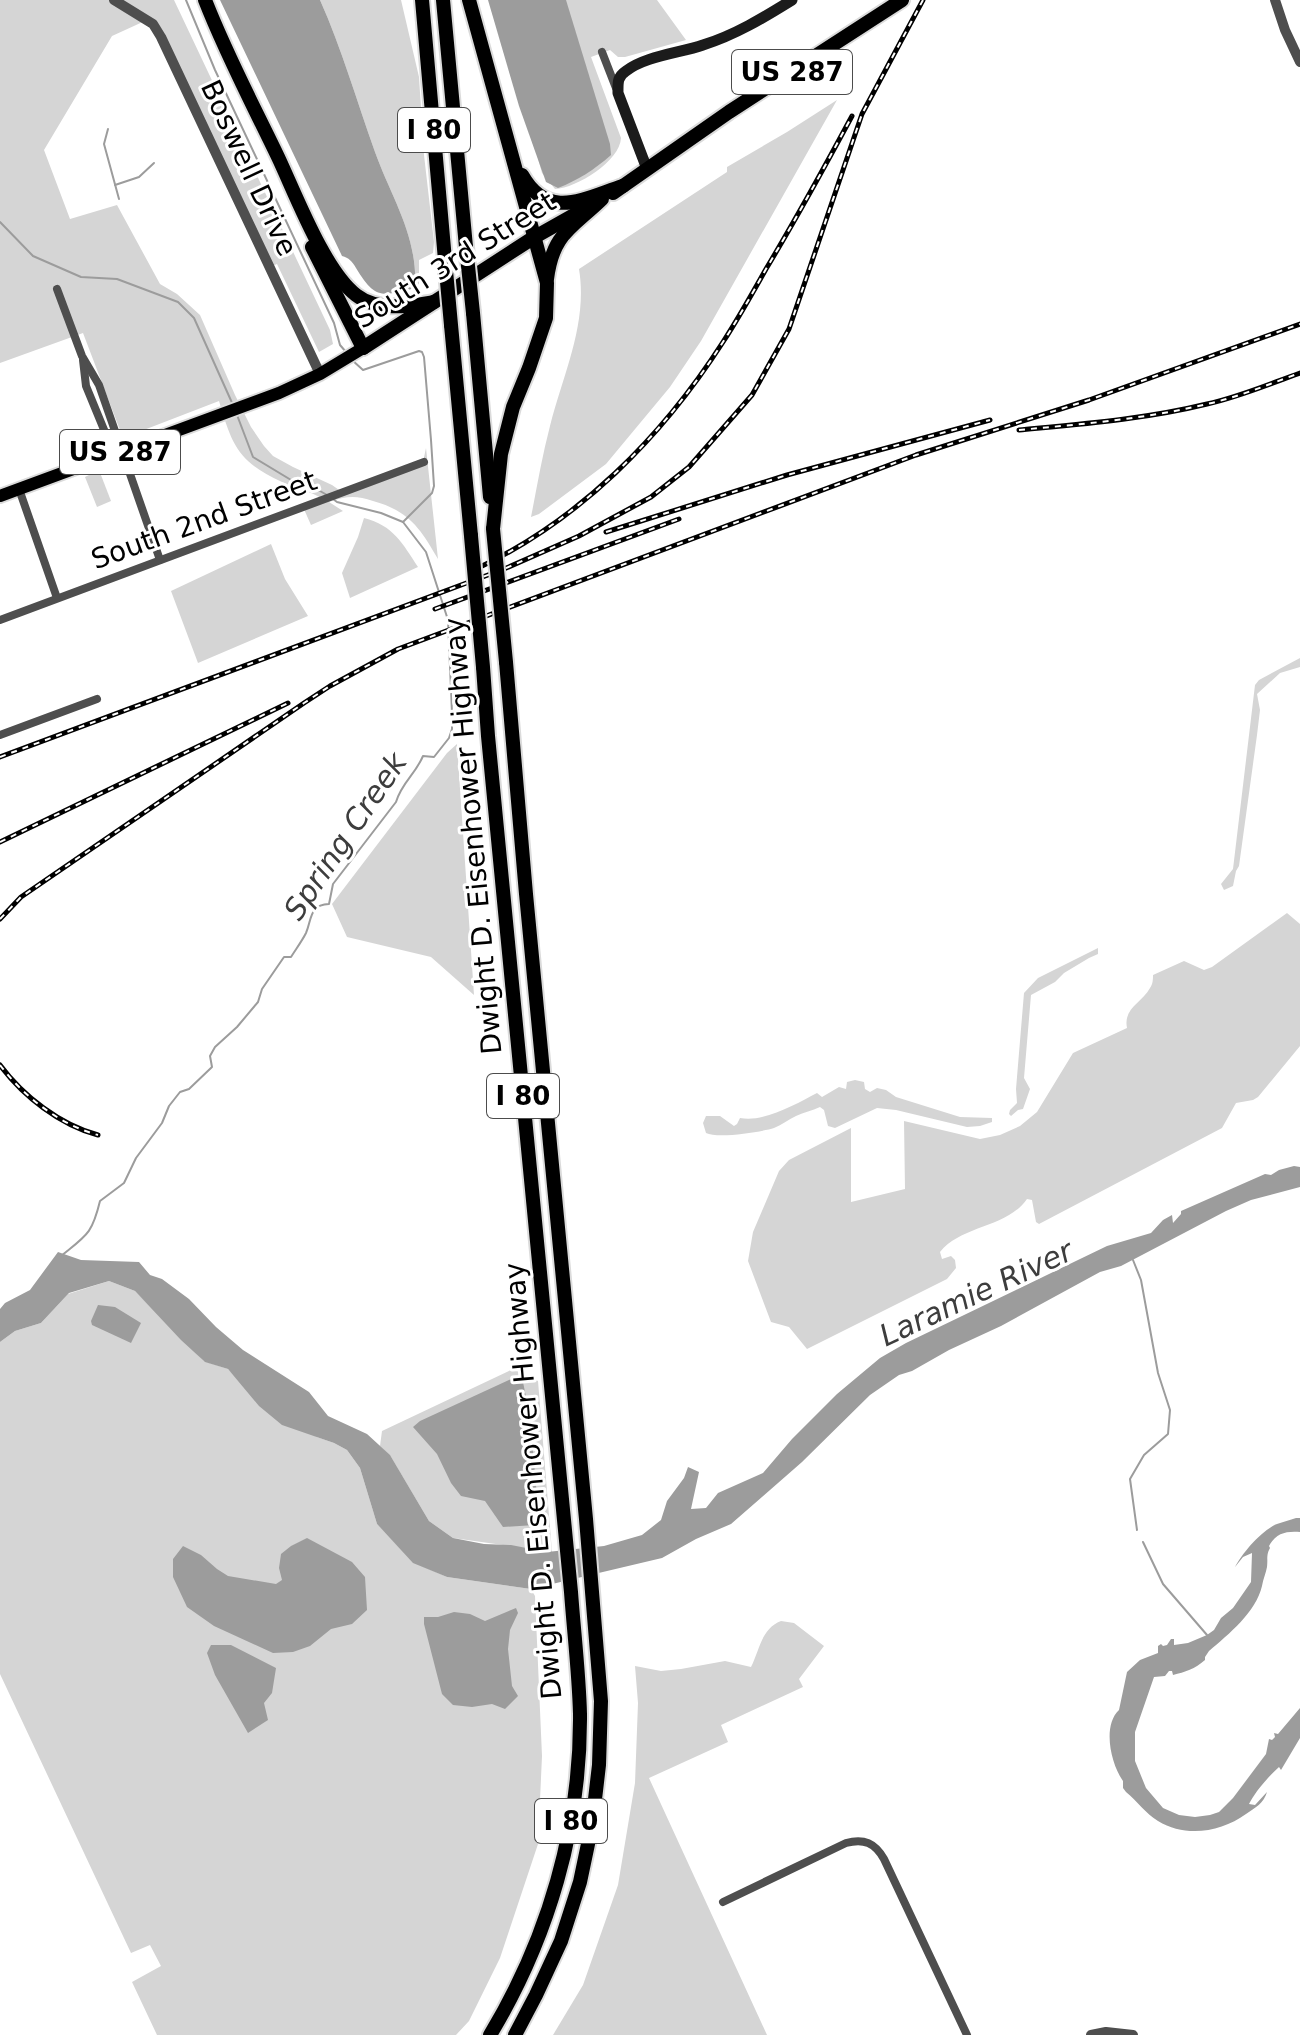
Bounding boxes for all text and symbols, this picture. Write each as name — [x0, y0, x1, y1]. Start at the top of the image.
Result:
road number: US 287 — [732, 50, 852, 94]
street label: Boswell Drive — [194, 75, 304, 261]
road number: I 80 — [398, 108, 470, 152]
street label: South 3rd Street — [348, 185, 562, 335]
road number: US 287 — [60, 430, 180, 474]
street label: South 2nd Street — [87, 464, 321, 576]
street label: Dwight D. Eisenhower Highway — [437, 616, 509, 1056]
water label: Spring Creek — [276, 744, 415, 926]
road number: I 80 — [487, 1074, 559, 1118]
water label: Laramie River — [874, 1232, 1080, 1353]
street label: Dwight D. Eisenhower Highway — [497, 1261, 569, 1701]
road number: I 80 — [535, 1799, 607, 1843]

